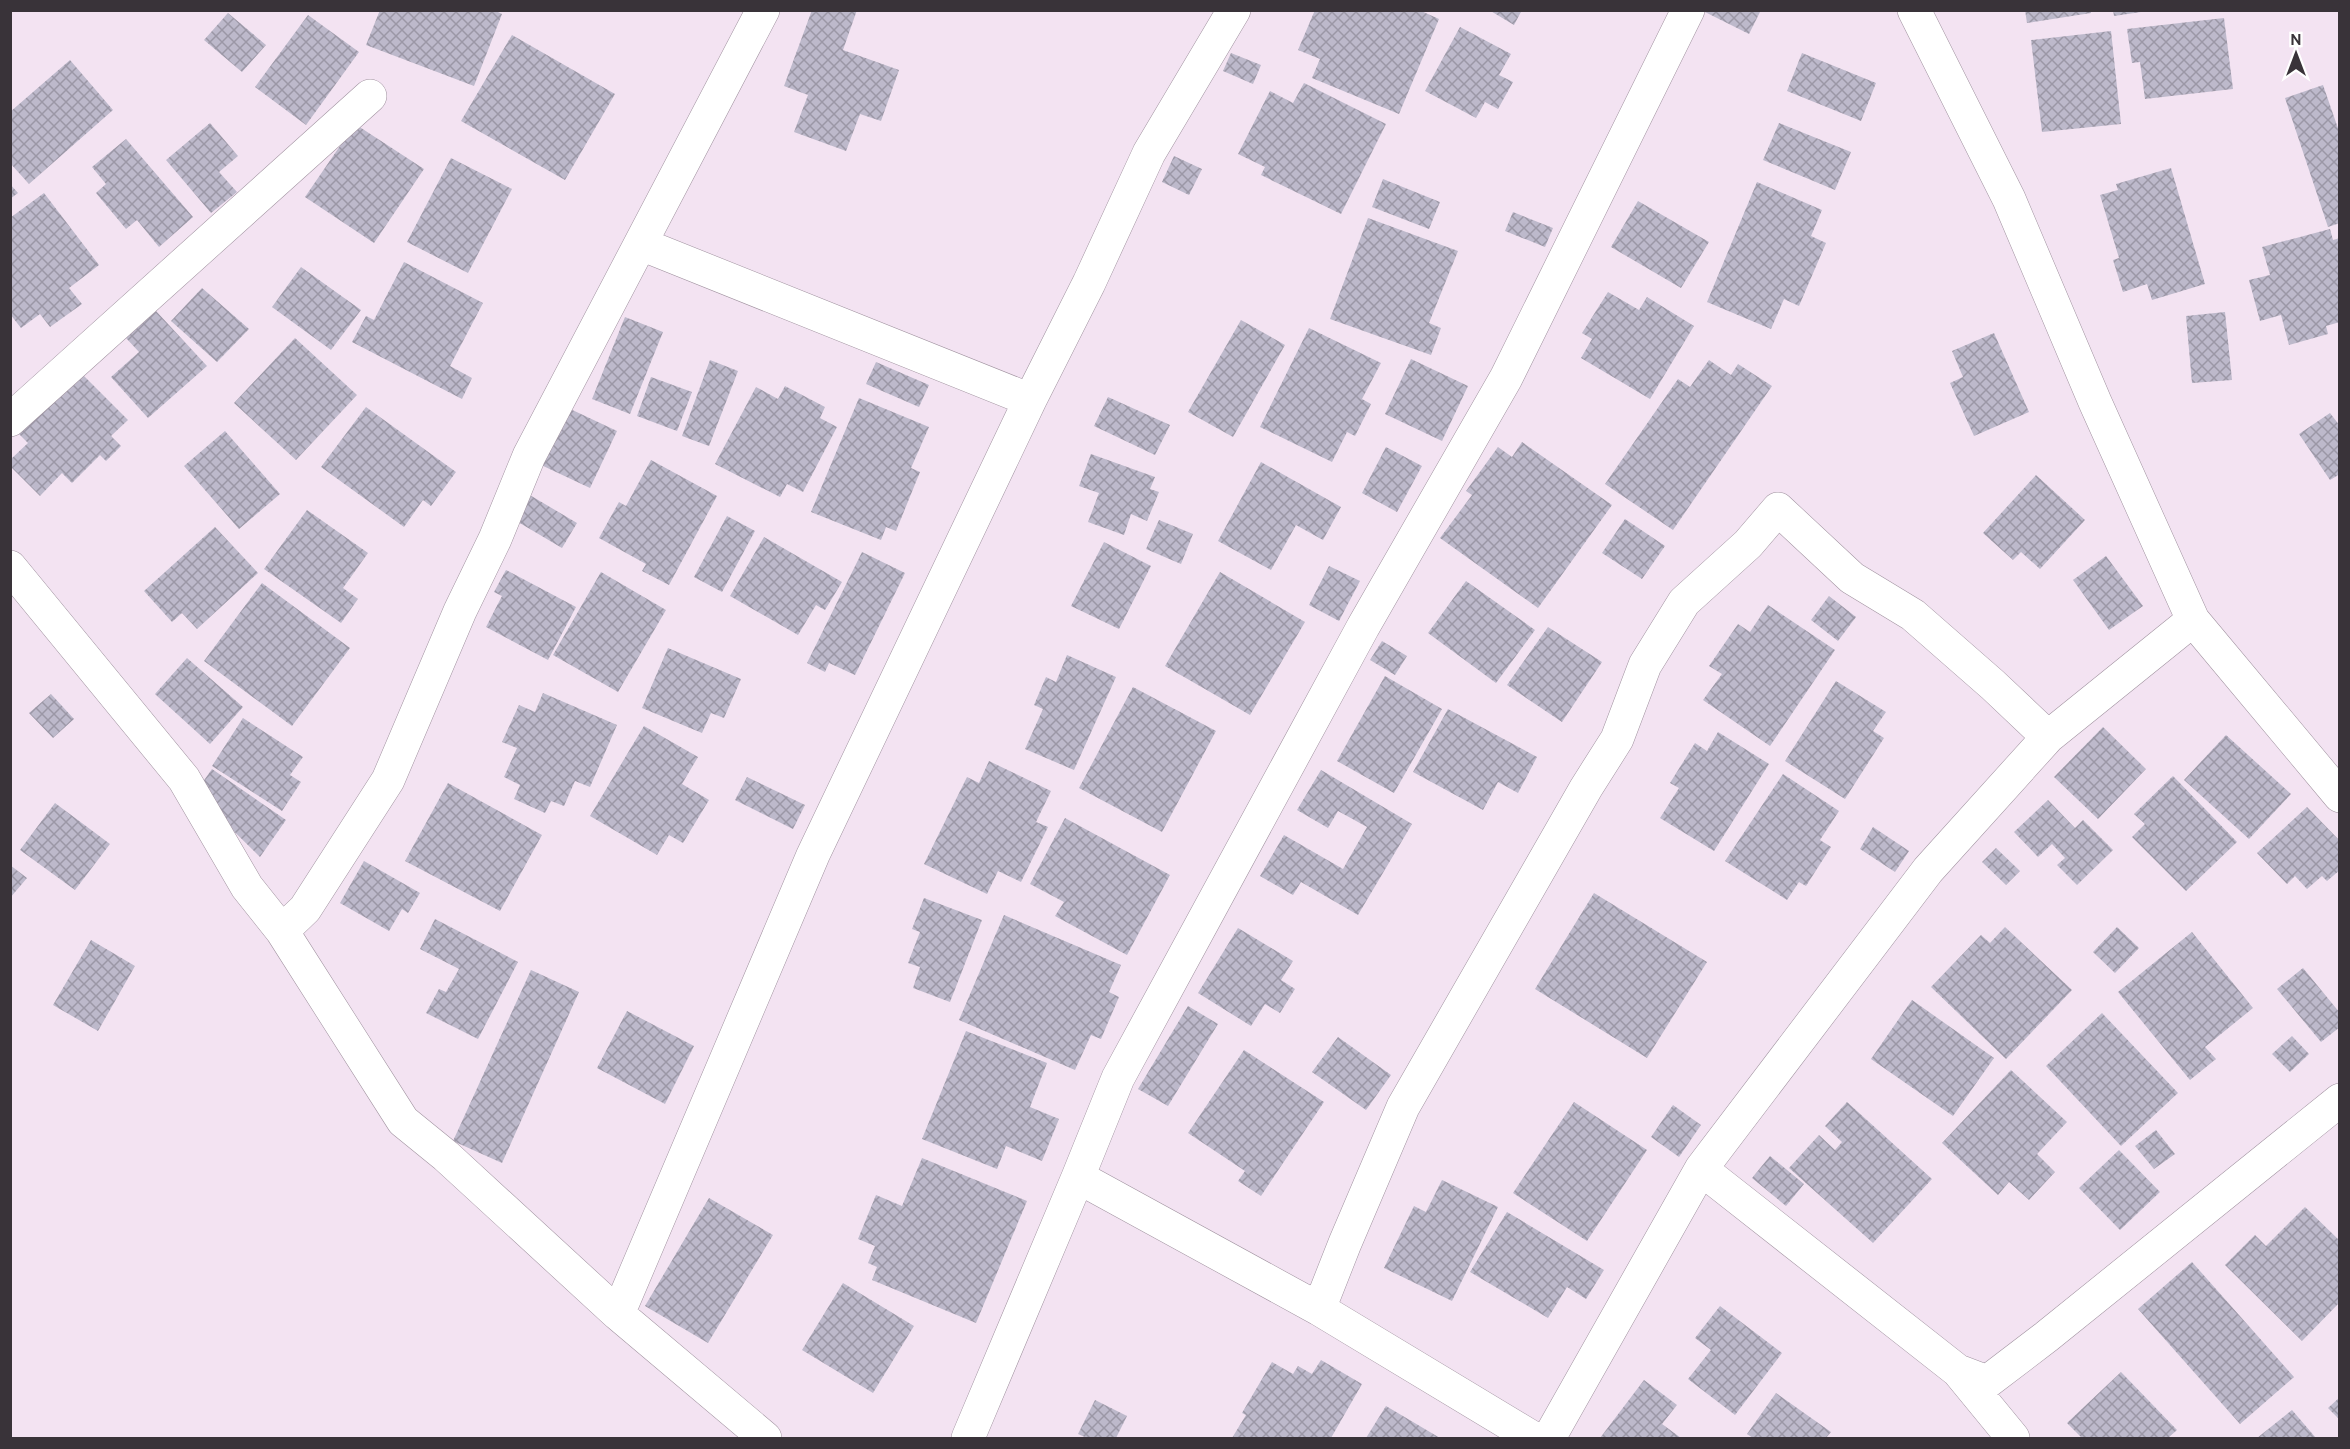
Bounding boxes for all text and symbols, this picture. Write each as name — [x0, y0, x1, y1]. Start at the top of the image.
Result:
north arrow — [2266, 24, 2326, 84]
text: N — [2290, 30, 2302, 49]

